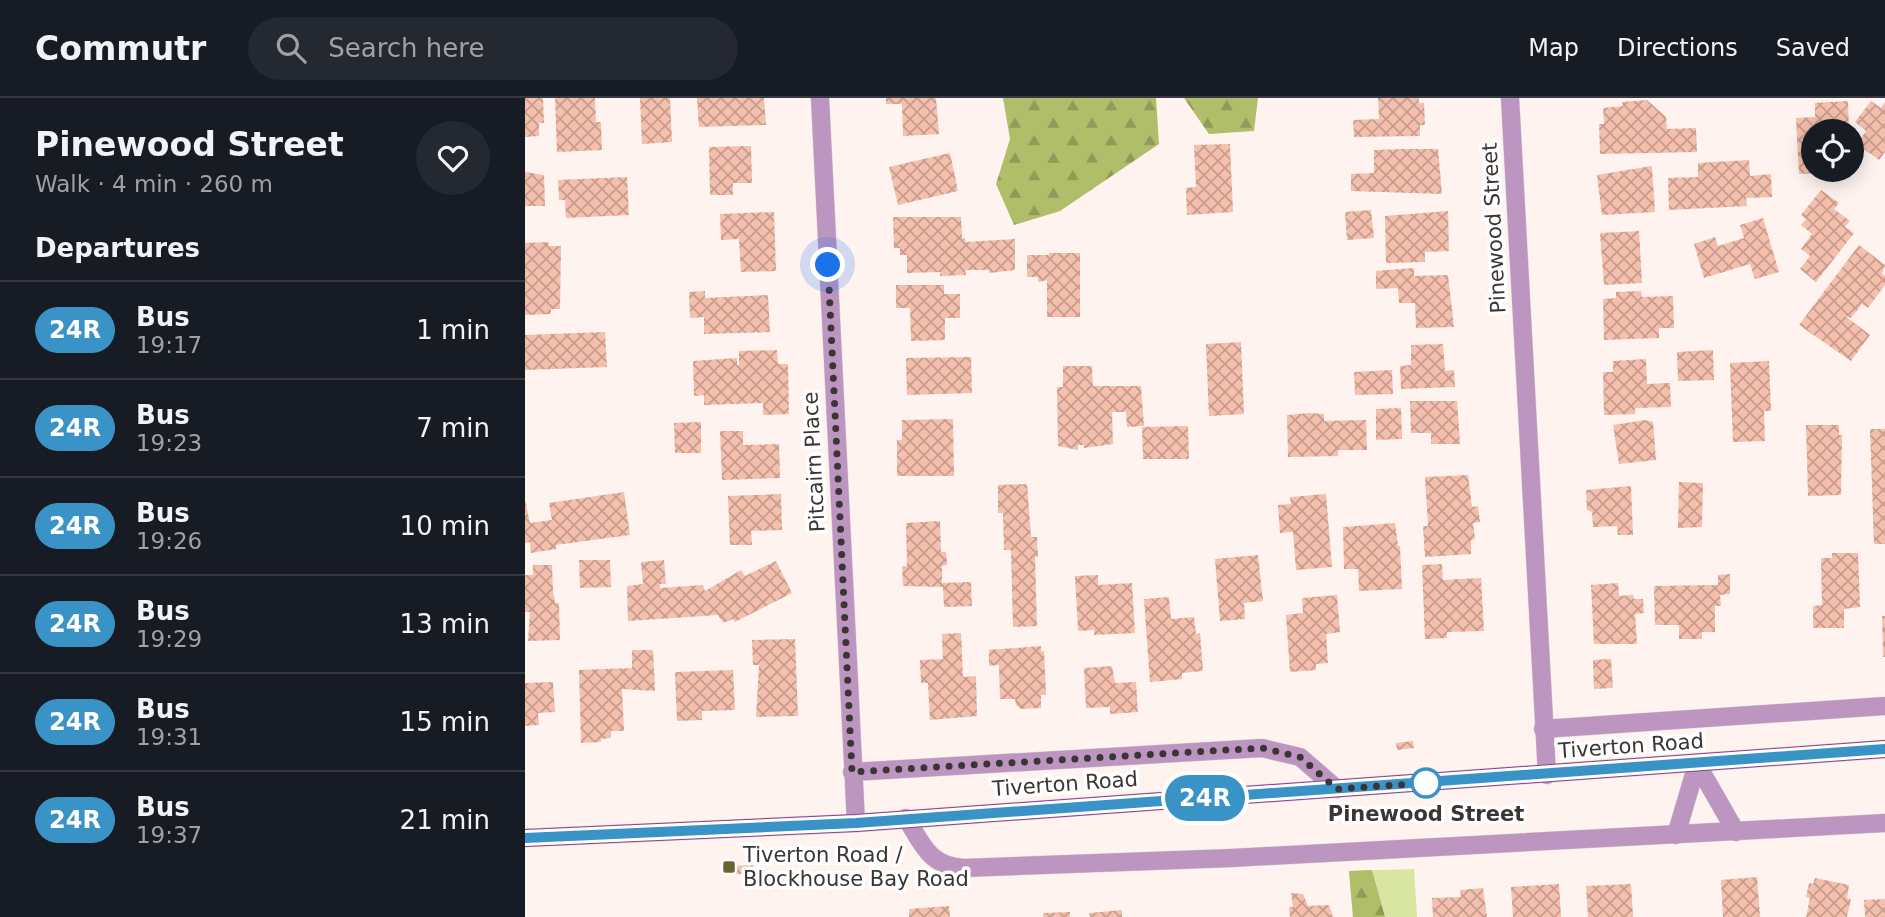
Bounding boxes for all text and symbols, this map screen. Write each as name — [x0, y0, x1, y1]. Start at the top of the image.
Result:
search box — [248, 17, 738, 80]
text: Commutr — [35, 29, 206, 68]
icon: search — [272, 29, 310, 67]
text: Search here — [328, 33, 484, 63]
text: Map — [1528, 34, 1579, 62]
text: Directions — [1617, 34, 1738, 62]
text: Saved — [1776, 34, 1850, 62]
map controls — [1801, 119, 1864, 182]
button: locate — [1801, 119, 1864, 182]
button: heart — [416, 121, 490, 195]
text: Pinewood Street — [35, 125, 344, 164]
street label: Pinewood Street — [1478, 142, 1510, 314]
text: Walk · 4 min · 260 m — [35, 171, 273, 197]
text: Departures — [35, 233, 200, 263]
your location — [810, 247, 845, 282]
text: Bus — [136, 302, 190, 332]
text: 1 min — [416, 315, 490, 345]
text: 24R — [49, 316, 101, 344]
text: 19:17 — [136, 332, 202, 358]
street label: Pitcairn Place — [798, 391, 830, 533]
text: Bus — [136, 400, 190, 430]
text: 7 min — [416, 413, 490, 443]
text: 24R — [49, 414, 101, 442]
text: 19:23 — [136, 430, 202, 456]
text: Bus — [136, 498, 190, 528]
text: 10 min — [400, 511, 490, 541]
text: 24R — [49, 512, 101, 540]
text: 19:26 — [136, 528, 202, 554]
text: Bus — [136, 596, 190, 626]
text: 13 min — [400, 609, 490, 639]
text: 24R — [49, 610, 101, 638]
text: 19:29 — [136, 626, 202, 652]
text: Bus — [136, 694, 190, 724]
text: 15 min — [400, 707, 490, 737]
text: 24R — [49, 708, 101, 736]
text: 19:31 — [136, 724, 202, 750]
street label: Tiverton Road — [1556, 729, 1705, 763]
street label: Tiverton Road — [990, 767, 1139, 801]
marker: Pinewood Street — [1411, 768, 1441, 798]
line badge: 24R — [1165, 775, 1245, 821]
text: 24R — [1179, 784, 1231, 812]
text: Bus — [136, 792, 190, 822]
place label: Pinewood Street — [1328, 802, 1524, 826]
text: 21 min — [400, 805, 490, 835]
text: 24R — [49, 806, 101, 834]
text: 19:37 — [136, 822, 202, 848]
place label: Tiverton Road / Blockhouse Bay Road — [742, 843, 969, 891]
marker: Tiverton Road / Blockhouse Bay Road — [721, 859, 737, 875]

